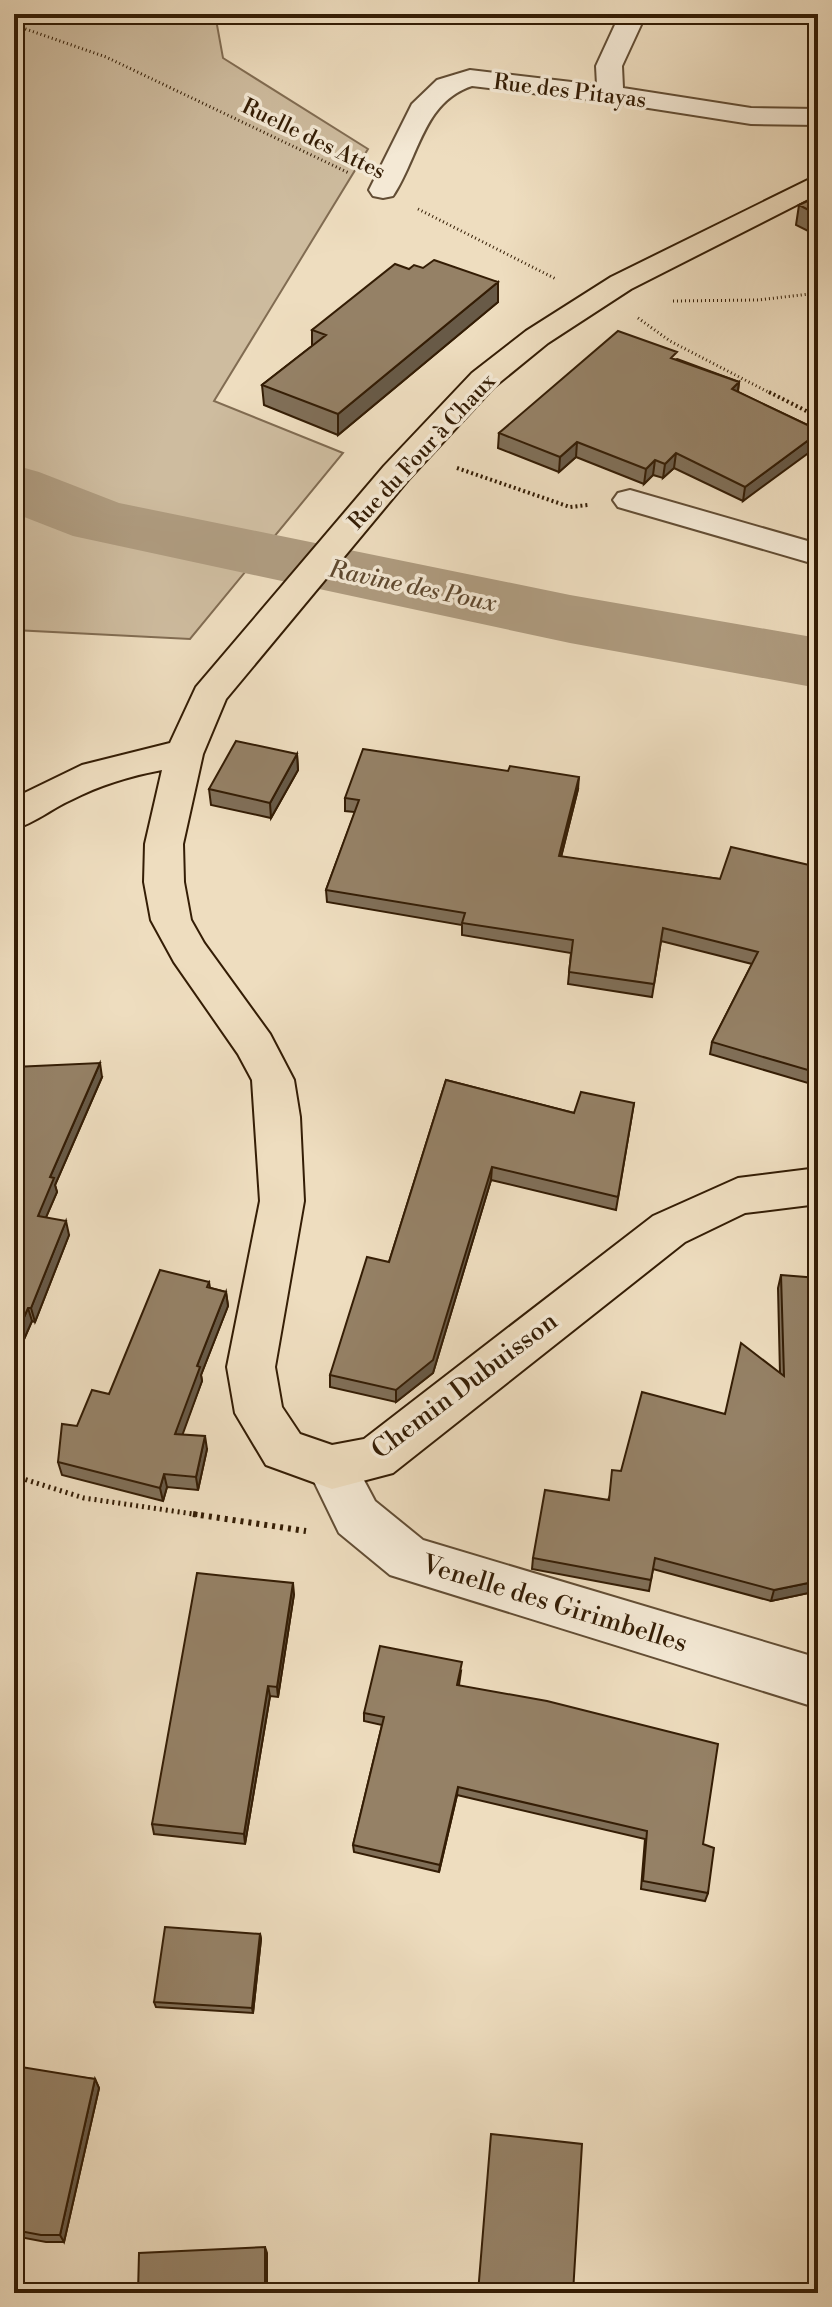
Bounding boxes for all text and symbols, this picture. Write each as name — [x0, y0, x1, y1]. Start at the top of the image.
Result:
street label: Rue des Pitayas — [492, 69, 648, 114]
street label: Ruelle des Attes — [237, 93, 390, 186]
street label: Rue du Four à Chaux — [343, 368, 502, 536]
water label: Ravine des Poux — [325, 554, 499, 619]
street label: Chemin Dubuisson — [365, 1305, 564, 1466]
street label: Venelle des Girimbelles — [417, 1548, 691, 1660]

